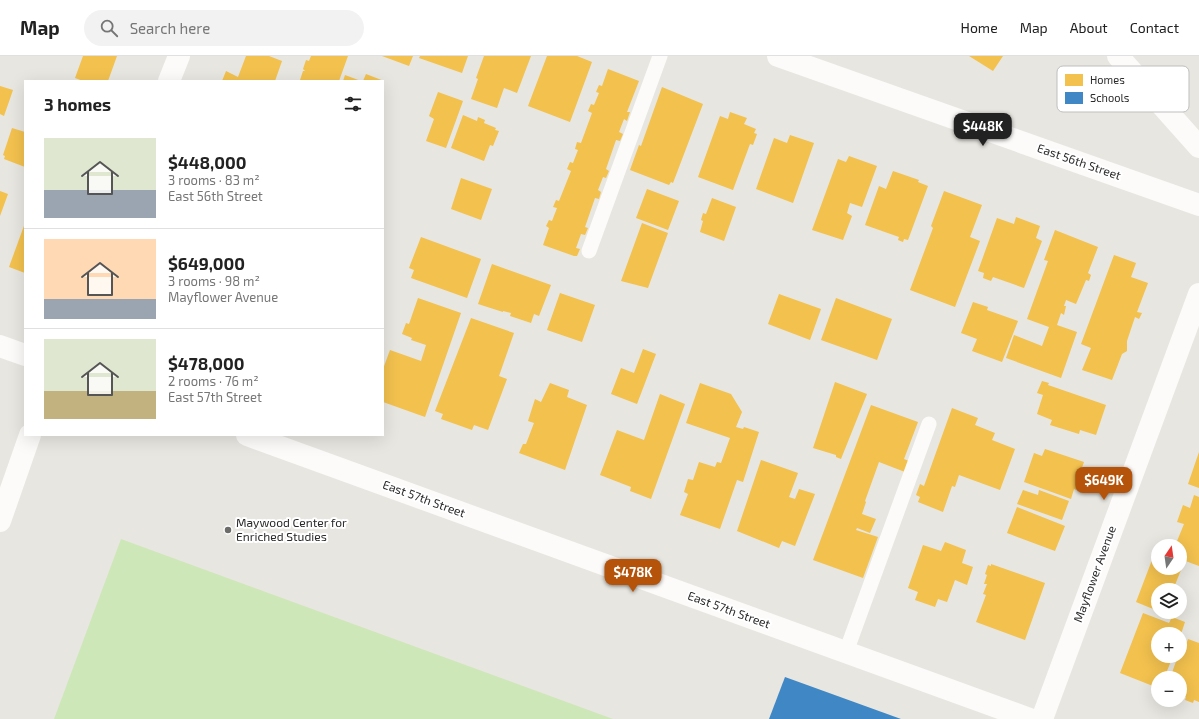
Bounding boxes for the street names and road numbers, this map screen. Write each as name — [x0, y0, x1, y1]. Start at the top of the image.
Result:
street label: East 56th Street — [1036, 140, 1123, 182]
street label: East 57th Street — [381, 477, 468, 520]
street label: Mayflower Avenue — [1070, 523, 1118, 624]
street label: East 57th Street — [686, 588, 773, 631]

